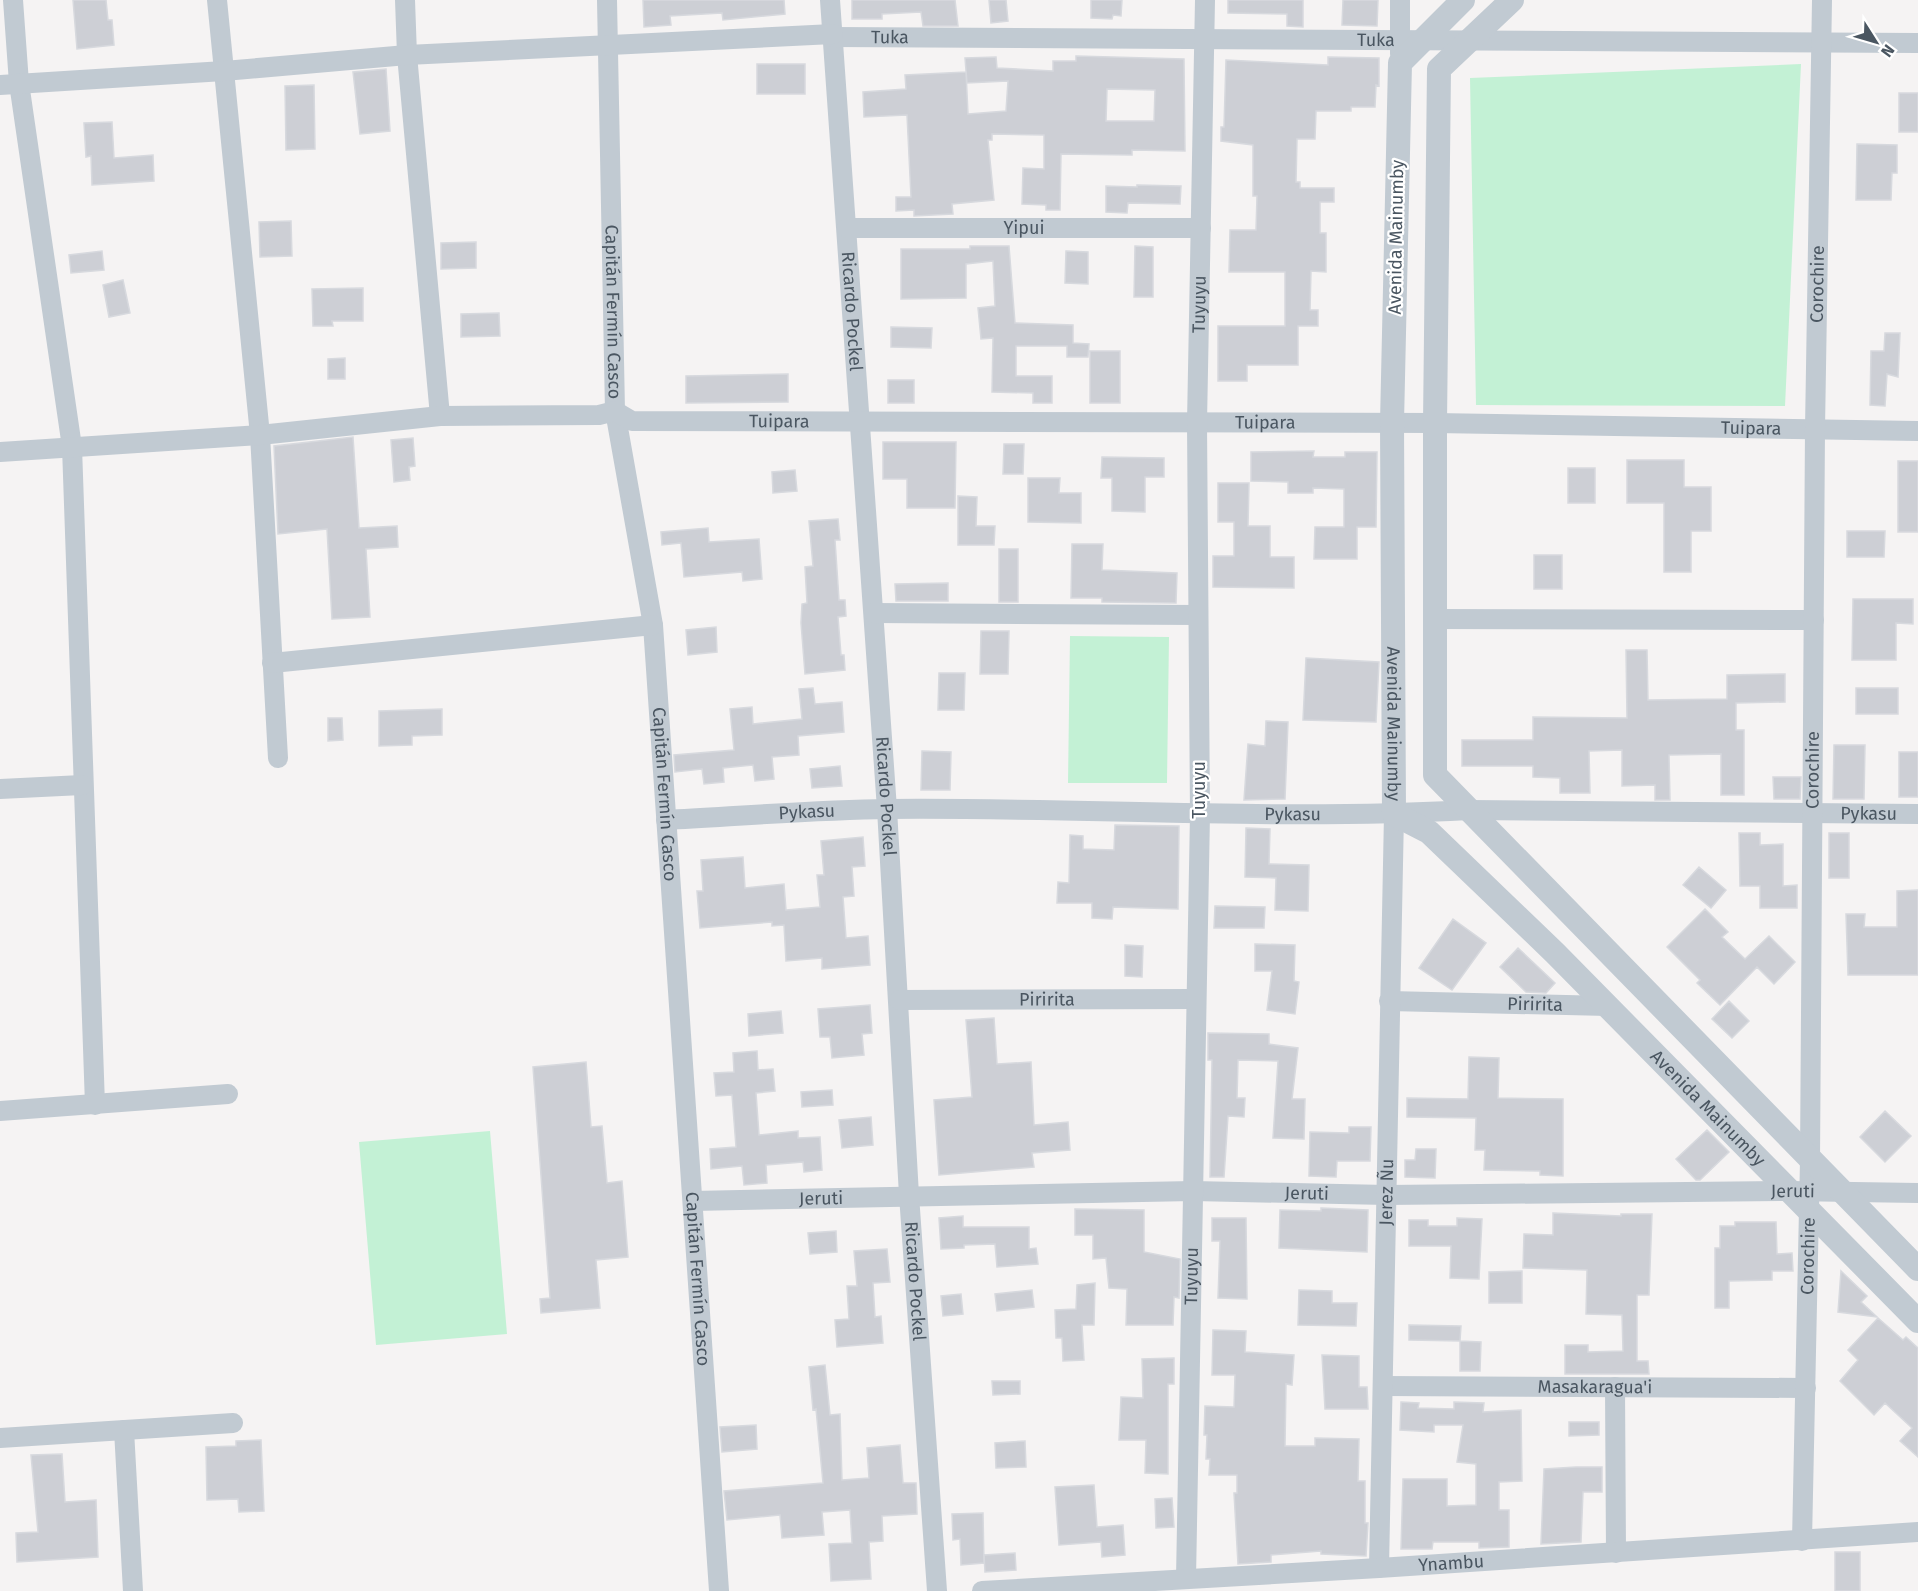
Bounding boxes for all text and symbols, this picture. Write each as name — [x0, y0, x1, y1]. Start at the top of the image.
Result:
north arrow — [1846, 12, 1906, 72]
street label: Tuka — [871, 26, 909, 48]
street label: Tuka — [1357, 29, 1395, 51]
text: N — [1877, 41, 1898, 61]
street label: Avenida Mainumby — [1384, 159, 1408, 315]
street label: Yipui — [1003, 217, 1045, 239]
street label: Capitán Fermín Casco — [600, 224, 626, 399]
street label: Corochire — [1806, 245, 1829, 323]
street label: Ricardo Pockel — [837, 251, 867, 372]
street label: Tuyuyu — [1188, 275, 1211, 333]
street label: Tuipara — [749, 410, 810, 432]
street label: Tuipara — [1235, 412, 1296, 434]
street label: Tuipara — [1721, 417, 1782, 440]
street label: Avenida Mainumby — [1382, 646, 1405, 801]
street label: Capitán Fermín Casco — [648, 706, 681, 882]
street label: Corochire — [1801, 731, 1824, 809]
street label: Ricardo Pockel — [871, 735, 901, 856]
street label: Tuyuyu — [1188, 761, 1210, 819]
street label: Pykasu — [778, 799, 836, 824]
street label: Pykasu — [1840, 802, 1897, 825]
street label: Pykasu — [1264, 803, 1321, 825]
street label: Piririta — [1019, 988, 1075, 1011]
street label: Piririta — [1507, 993, 1563, 1016]
street label: Avenida Mainumby — [1646, 1045, 1770, 1171]
street label: Jerez Ñu — [1375, 1158, 1398, 1226]
street label: Jeruti — [1771, 1180, 1815, 1202]
street label: Jeruti — [1284, 1182, 1329, 1205]
street label: Jeruti — [799, 1187, 843, 1210]
street label: Capitán Fermín Casco — [681, 1191, 715, 1367]
street label: Corochire — [1796, 1217, 1820, 1295]
street label: Ricardo Pockel — [900, 1221, 930, 1342]
street label: Tuyuyu — [1180, 1247, 1203, 1305]
street label: Masakaragua'i — [1538, 1376, 1652, 1398]
street label: Ynambu — [1418, 1550, 1485, 1576]

